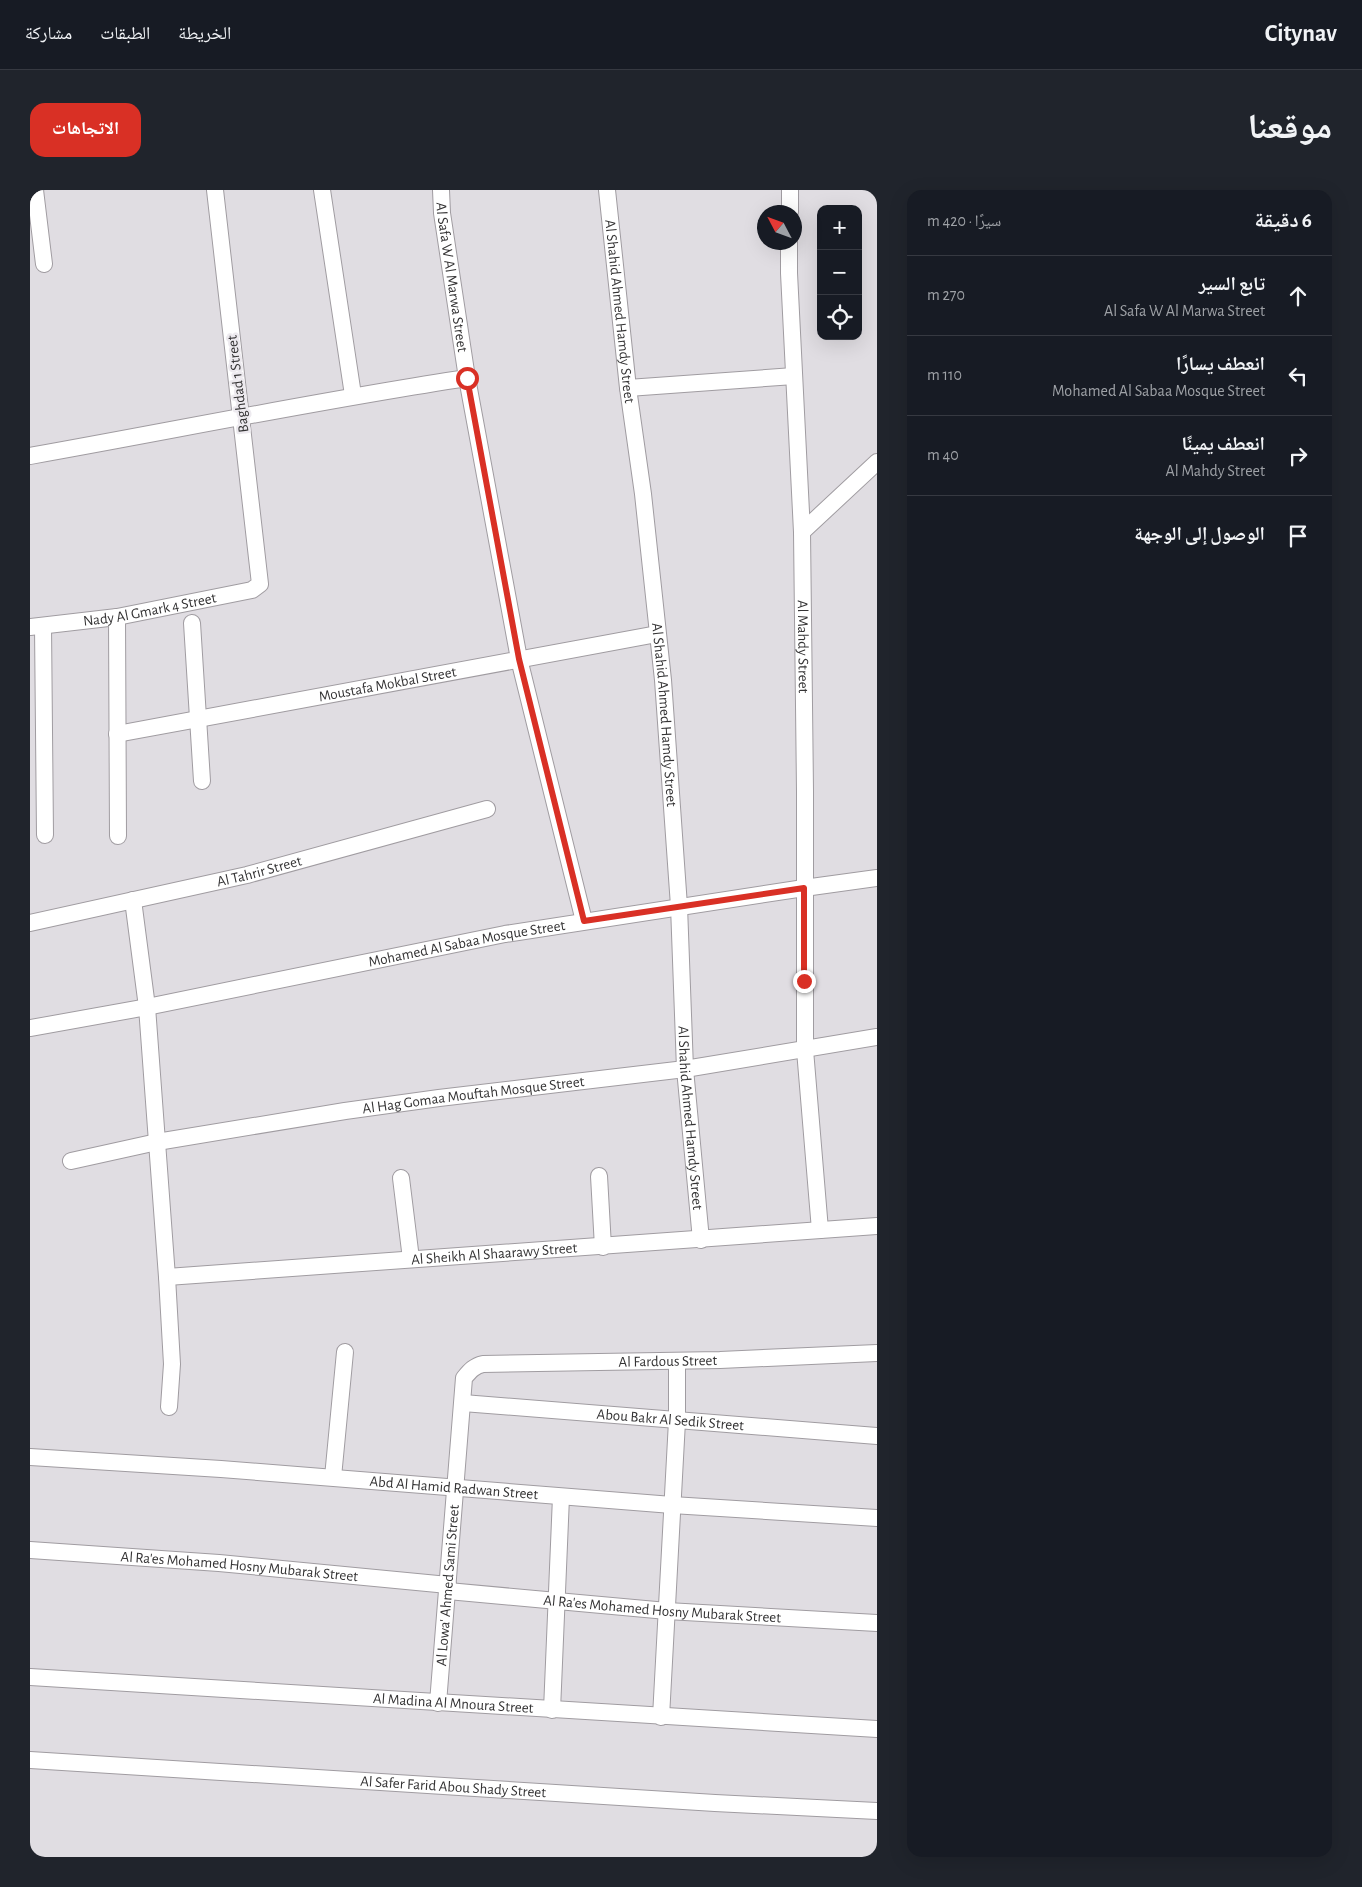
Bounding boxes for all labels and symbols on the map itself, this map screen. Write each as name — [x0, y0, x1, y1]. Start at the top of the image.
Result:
street label: Al Safa W Al Marwa Street — [434, 202, 471, 353]
north arrow — [757, 205, 802, 250]
street label: Al Shahid Ahmed Hamdy Street — [603, 219, 638, 404]
street label: Baghdad 1 Street — [225, 334, 251, 434]
route start — [456, 367, 479, 390]
street label: Nady Al Gmark 4 Street — [82, 590, 218, 628]
street label: Al Mahdy Street — [795, 600, 811, 694]
street label: Al Shahid Ahmed Hamdy Street — [649, 622, 679, 807]
street label: Moustafa Mokbal Street — [317, 664, 458, 704]
street label: Al Tahrir Street — [215, 853, 303, 889]
street label: Mohamed Al Sabaa Mosque Street — [367, 917, 566, 969]
route end — [793, 970, 816, 993]
street label: Al Shahid Ahmed Hamdy Street — [676, 1026, 706, 1211]
street label: Al Hag Gomaa Mouftah Mosque Street — [361, 1073, 585, 1116]
street label: Al Sheikh Al Shaarawy Street — [411, 1240, 578, 1267]
street label: Al Fardous Street — [618, 1353, 718, 1369]
street label: Abou Bakr Al Sedik Street — [596, 1406, 745, 1433]
street label: Abd Al Hamid Radwan Street — [369, 1473, 539, 1502]
street label: Al Lowa' Ahmed Sami Street — [433, 1504, 461, 1667]
street label: Al Ra'es Mohamed Hosny Mubarak Street — [120, 1549, 359, 1584]
street label: Al Ra'es Mohamed Hosny Mubarak Street — [543, 1592, 782, 1625]
street label: Al Madina Al Mnoura Street — [373, 1691, 534, 1715]
street label: Al Safer Farid Abou Shady Street — [360, 1773, 547, 1800]

